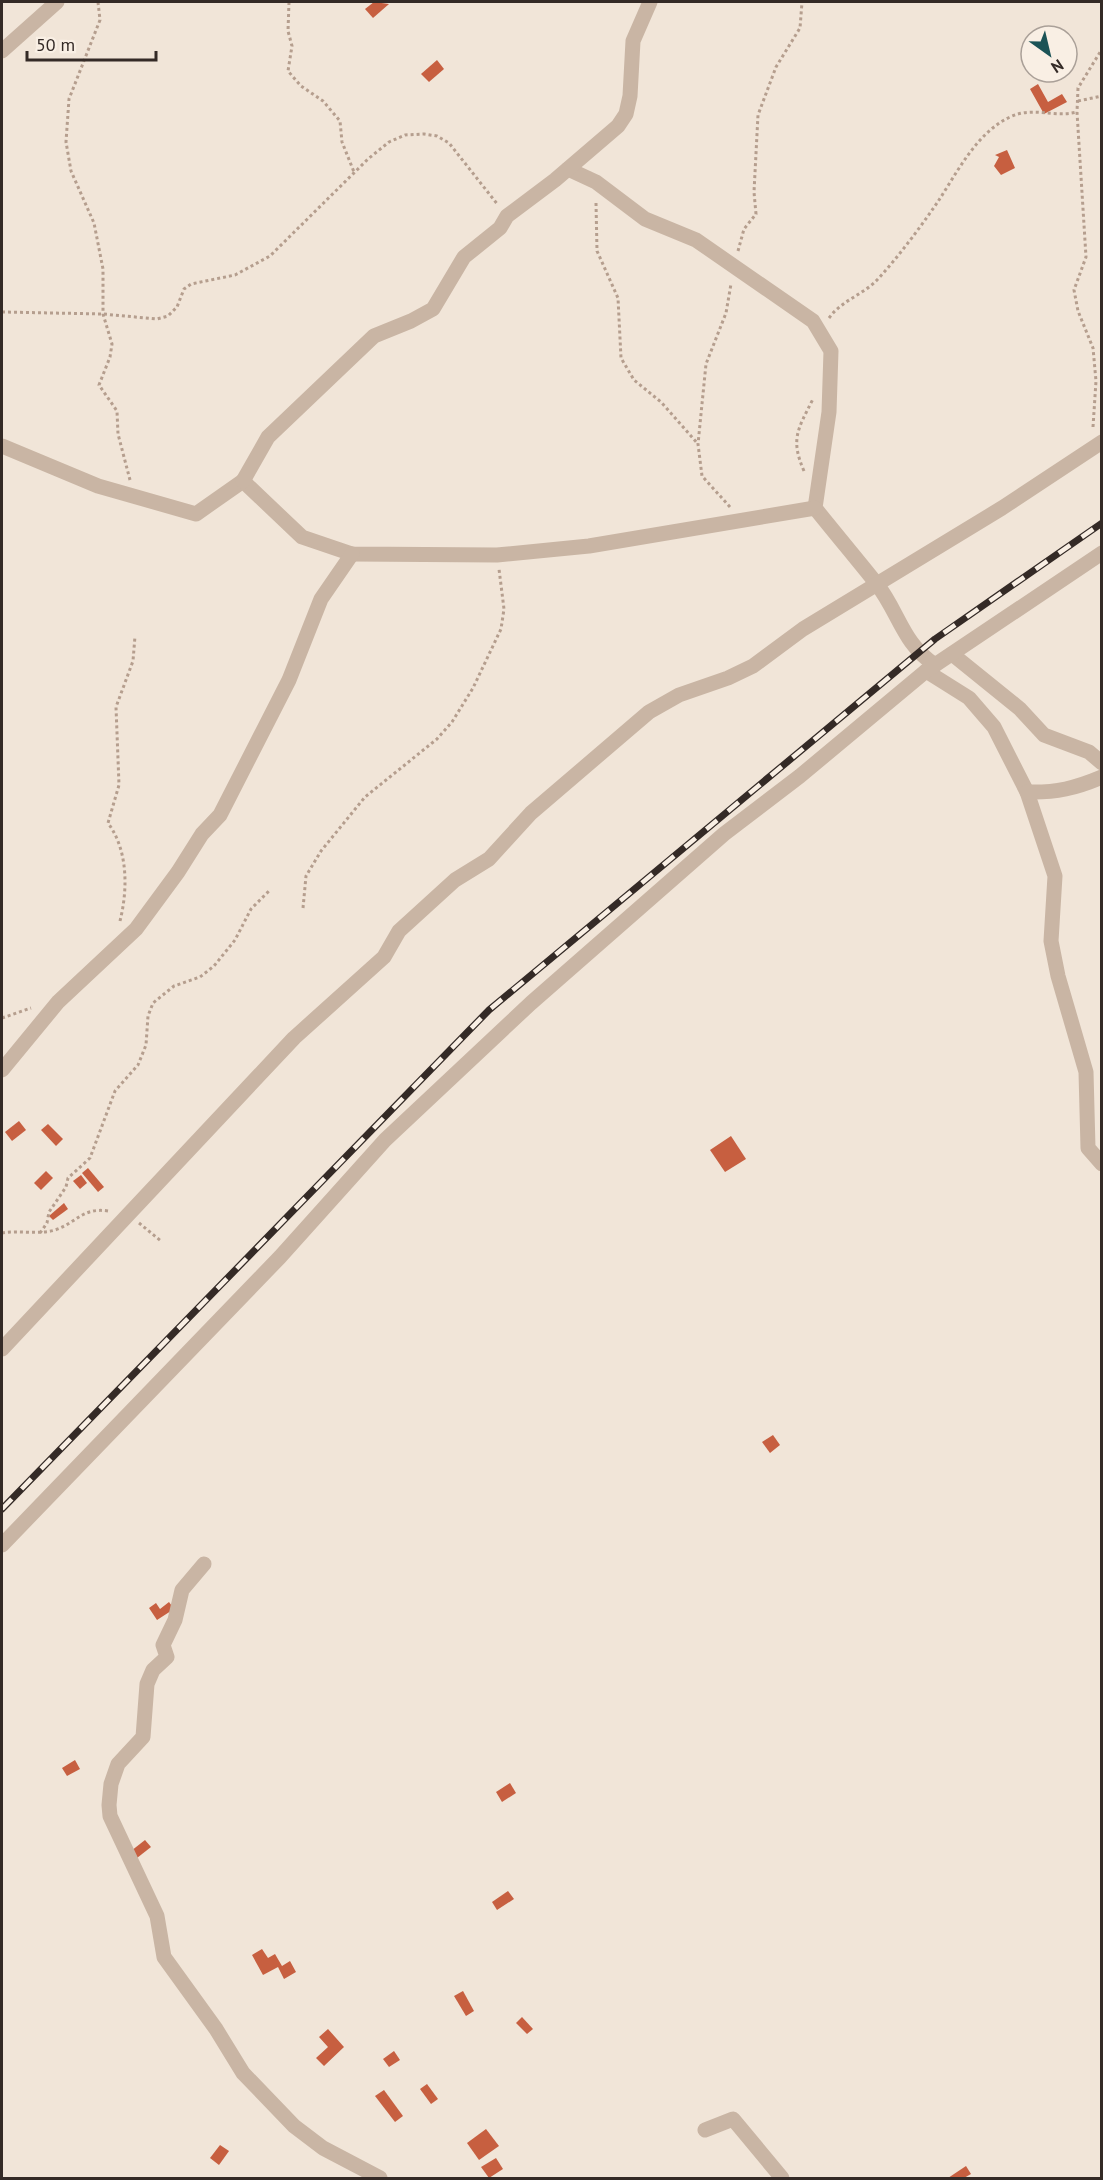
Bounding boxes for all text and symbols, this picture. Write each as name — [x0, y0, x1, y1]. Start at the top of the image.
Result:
scale bar — [27, 24, 156, 62]
north arrow — [1019, 24, 1079, 84]
text: 50 m — [36, 33, 75, 56]
text: N — [1047, 55, 1067, 78]

